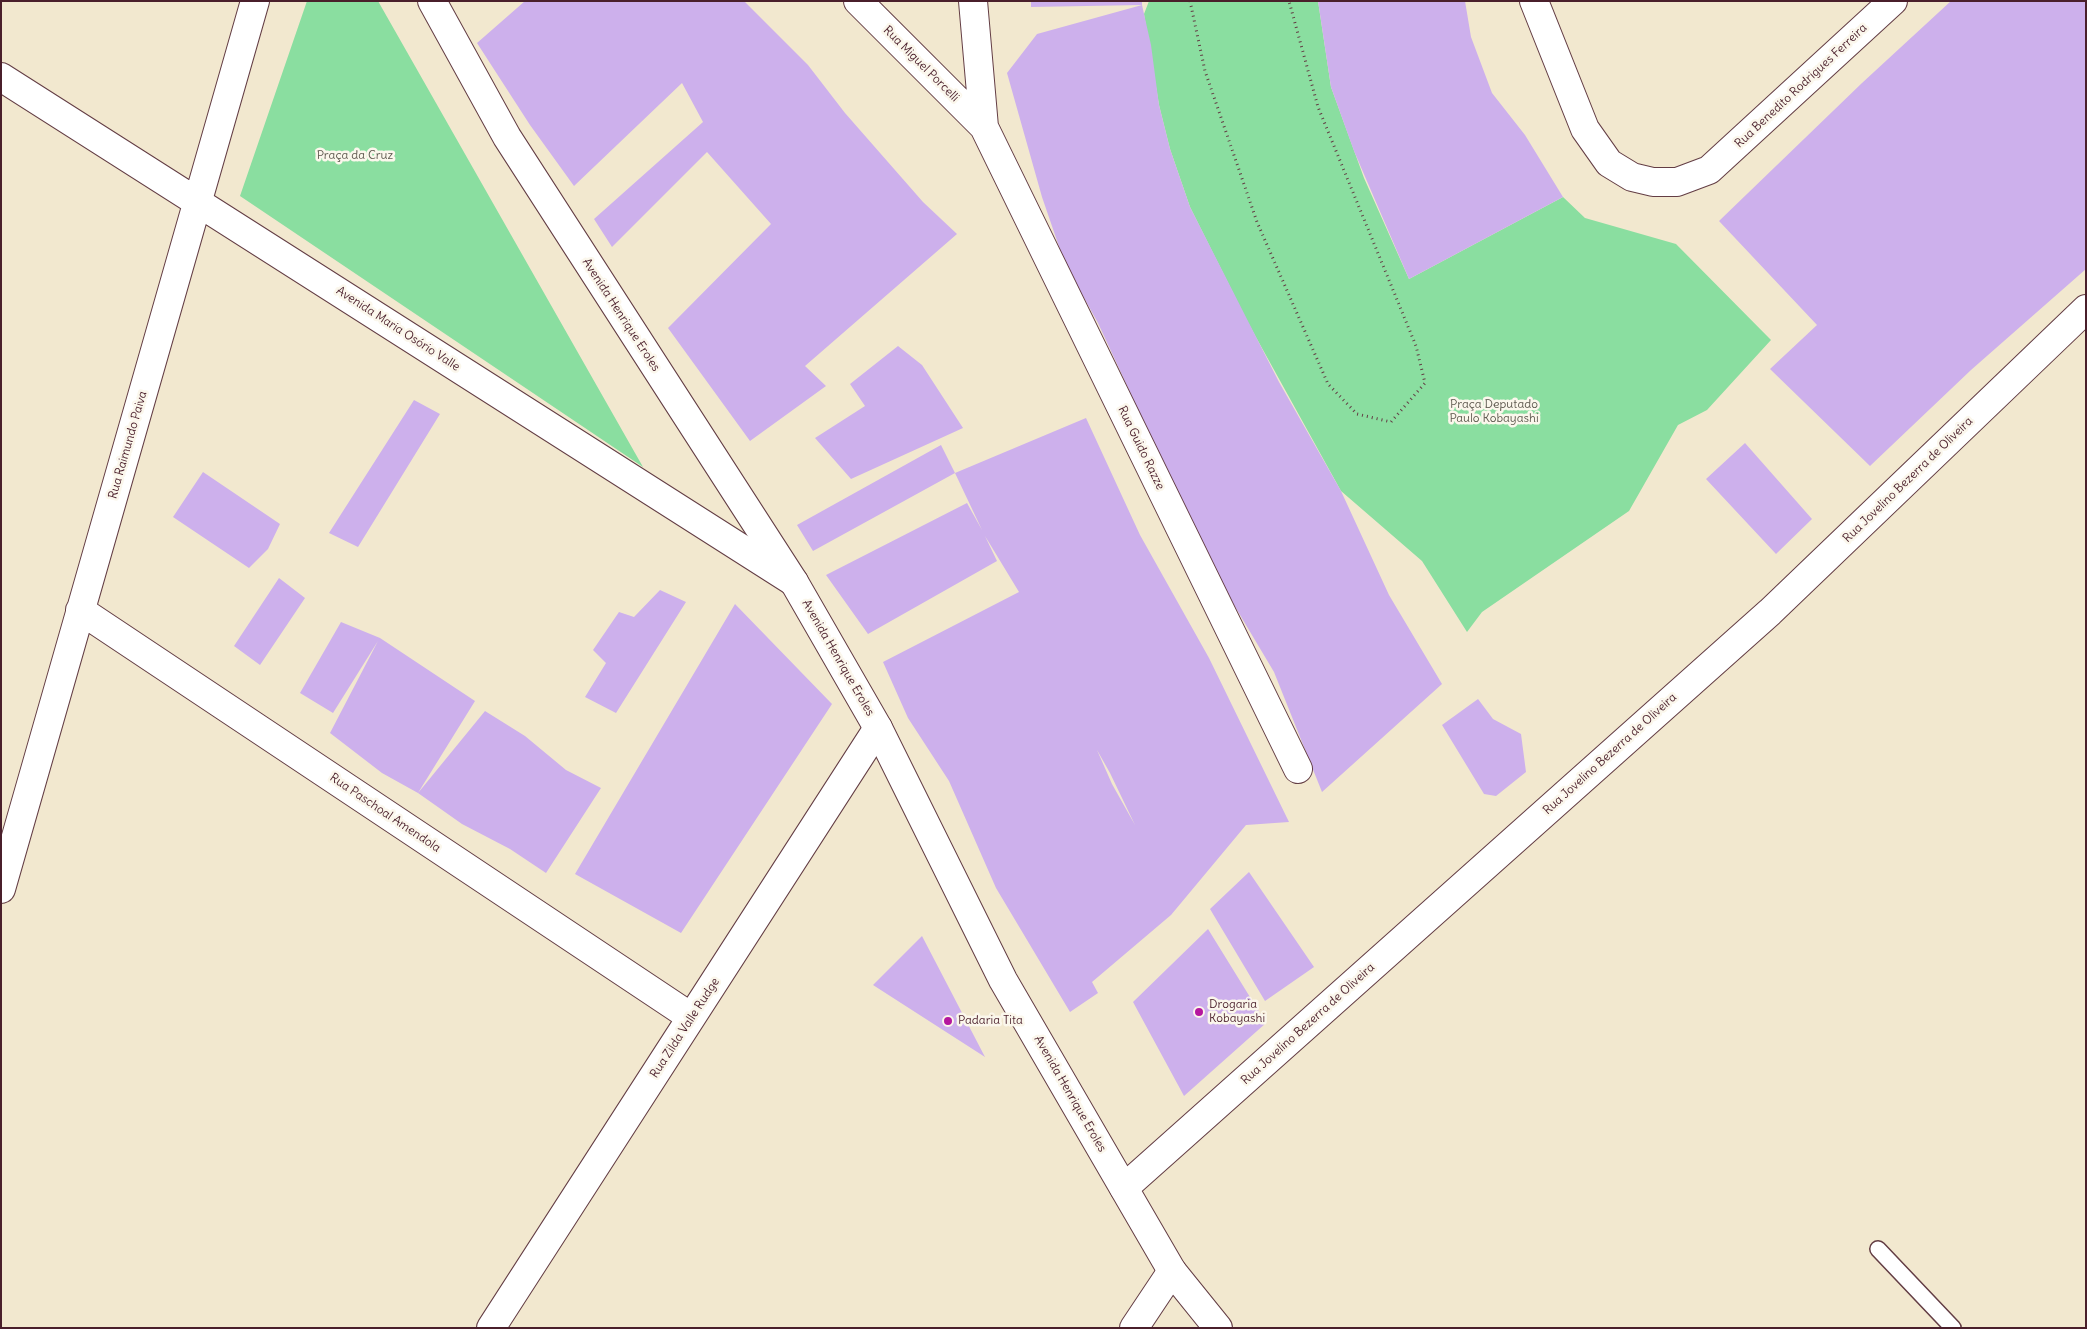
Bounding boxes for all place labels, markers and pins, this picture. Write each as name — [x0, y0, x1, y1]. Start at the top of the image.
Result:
place label: Drogaria Kobayashi — [1209, 998, 1265, 1026]
marker: Drogaria Kobayashi — [1193, 1006, 1205, 1018]
place label: Padaria Tita — [958, 1014, 1023, 1028]
marker: Padaria Tita — [942, 1015, 954, 1027]

